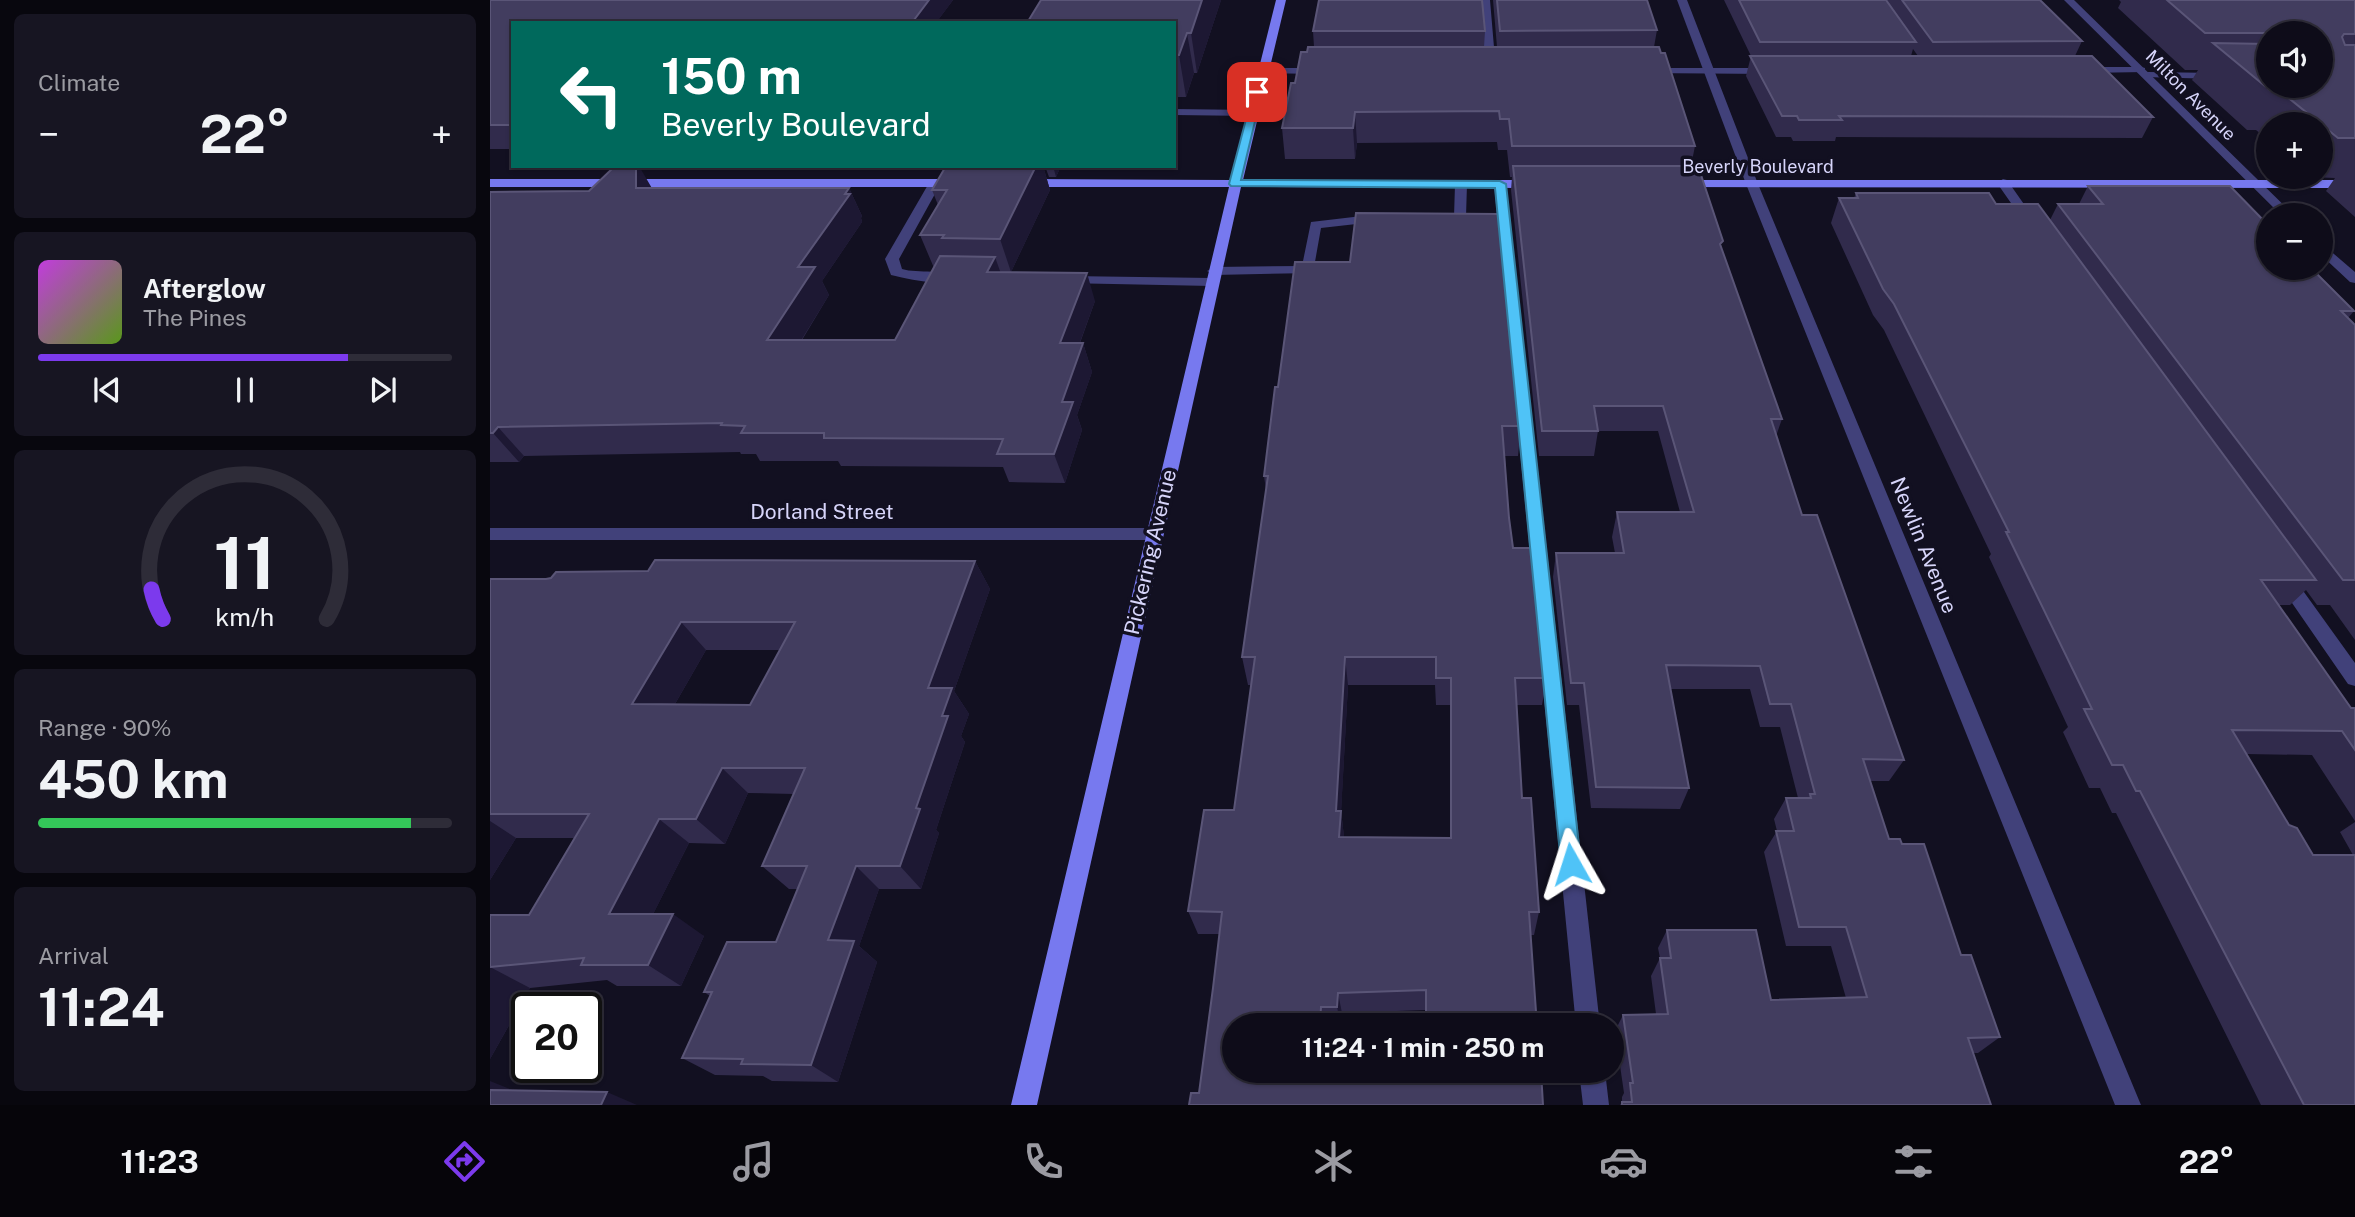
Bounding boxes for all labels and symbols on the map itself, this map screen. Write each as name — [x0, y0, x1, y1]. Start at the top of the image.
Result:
street label: Milton Avenue — [2142, 46, 2240, 144]
pin — [1227, 62, 1287, 122]
street label: Beverly Boulevard — [1682, 156, 1834, 177]
street label: Pickering Avenue — [1119, 467, 1181, 637]
street label: Newlin Avenue — [1885, 473, 1963, 617]
street label: Dorland Street — [750, 499, 894, 524]
position arrow — [1534, 827, 1608, 901]
speed limit sign: 20 — [511, 992, 602, 1083]

